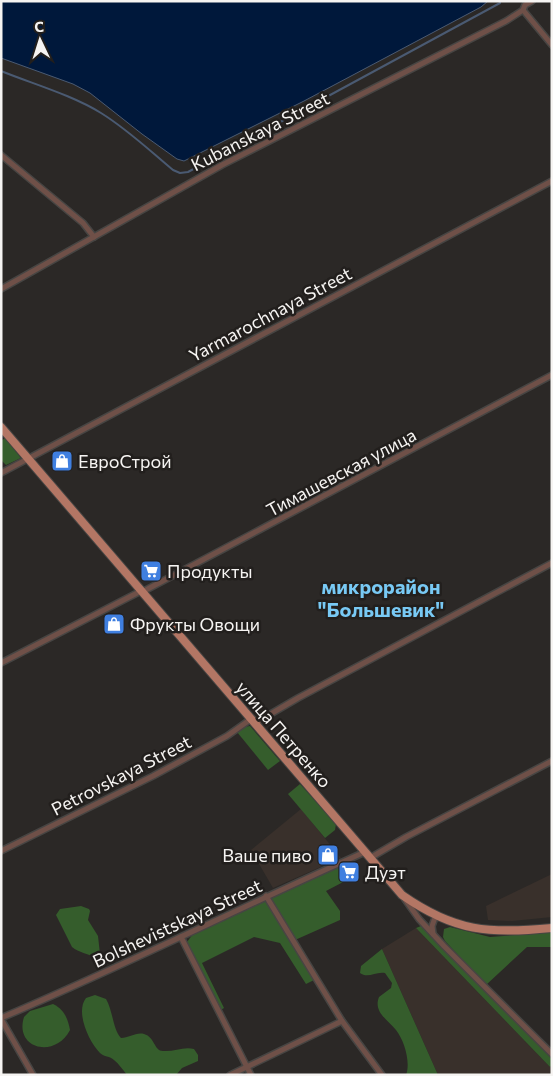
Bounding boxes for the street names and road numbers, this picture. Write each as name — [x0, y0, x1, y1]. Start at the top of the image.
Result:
street label: Kubanskaya Street — [187, 87, 333, 175]
street label: Yarmarochnaya Street — [185, 262, 355, 366]
street label: Тимашевская улица — [262, 423, 420, 521]
street label: улица Петренко — [232, 676, 336, 792]
street label: Petrovskaya Street — [47, 730, 195, 820]
street label: Bolshevistskaya Street — [89, 874, 265, 972]

